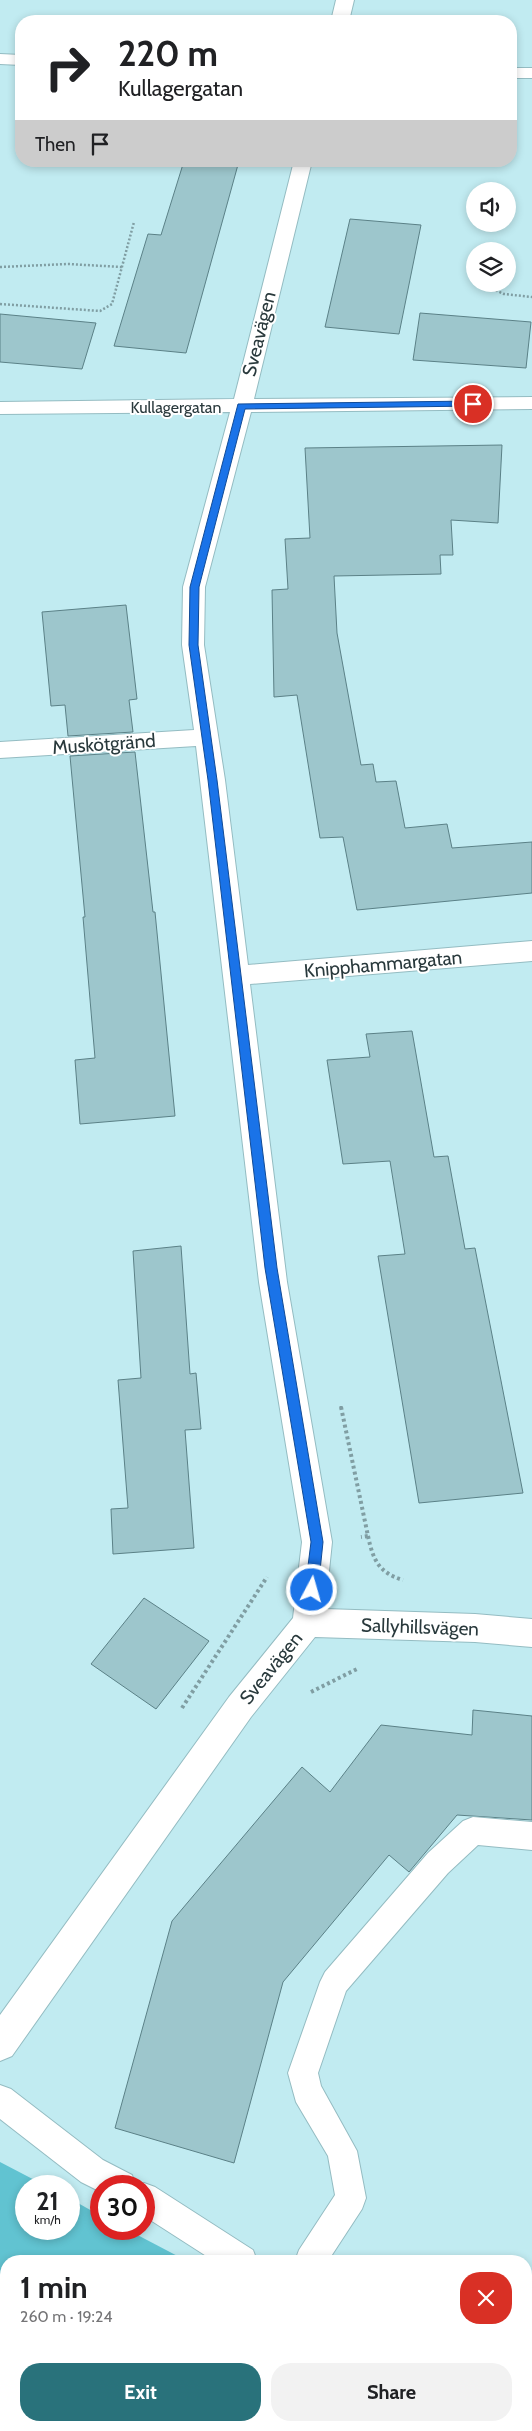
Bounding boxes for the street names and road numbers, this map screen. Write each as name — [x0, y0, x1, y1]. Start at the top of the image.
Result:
street label: Sveavägen — [237, 289, 281, 379]
street label: Kullagergatan — [131, 398, 222, 417]
street label: Muskötgränd — [52, 729, 156, 759]
street label: Knipphammargatan — [303, 946, 463, 982]
street label: Sallyhillsvägen — [361, 1613, 479, 1641]
street label: Sveavägen — [235, 1627, 307, 1709]

